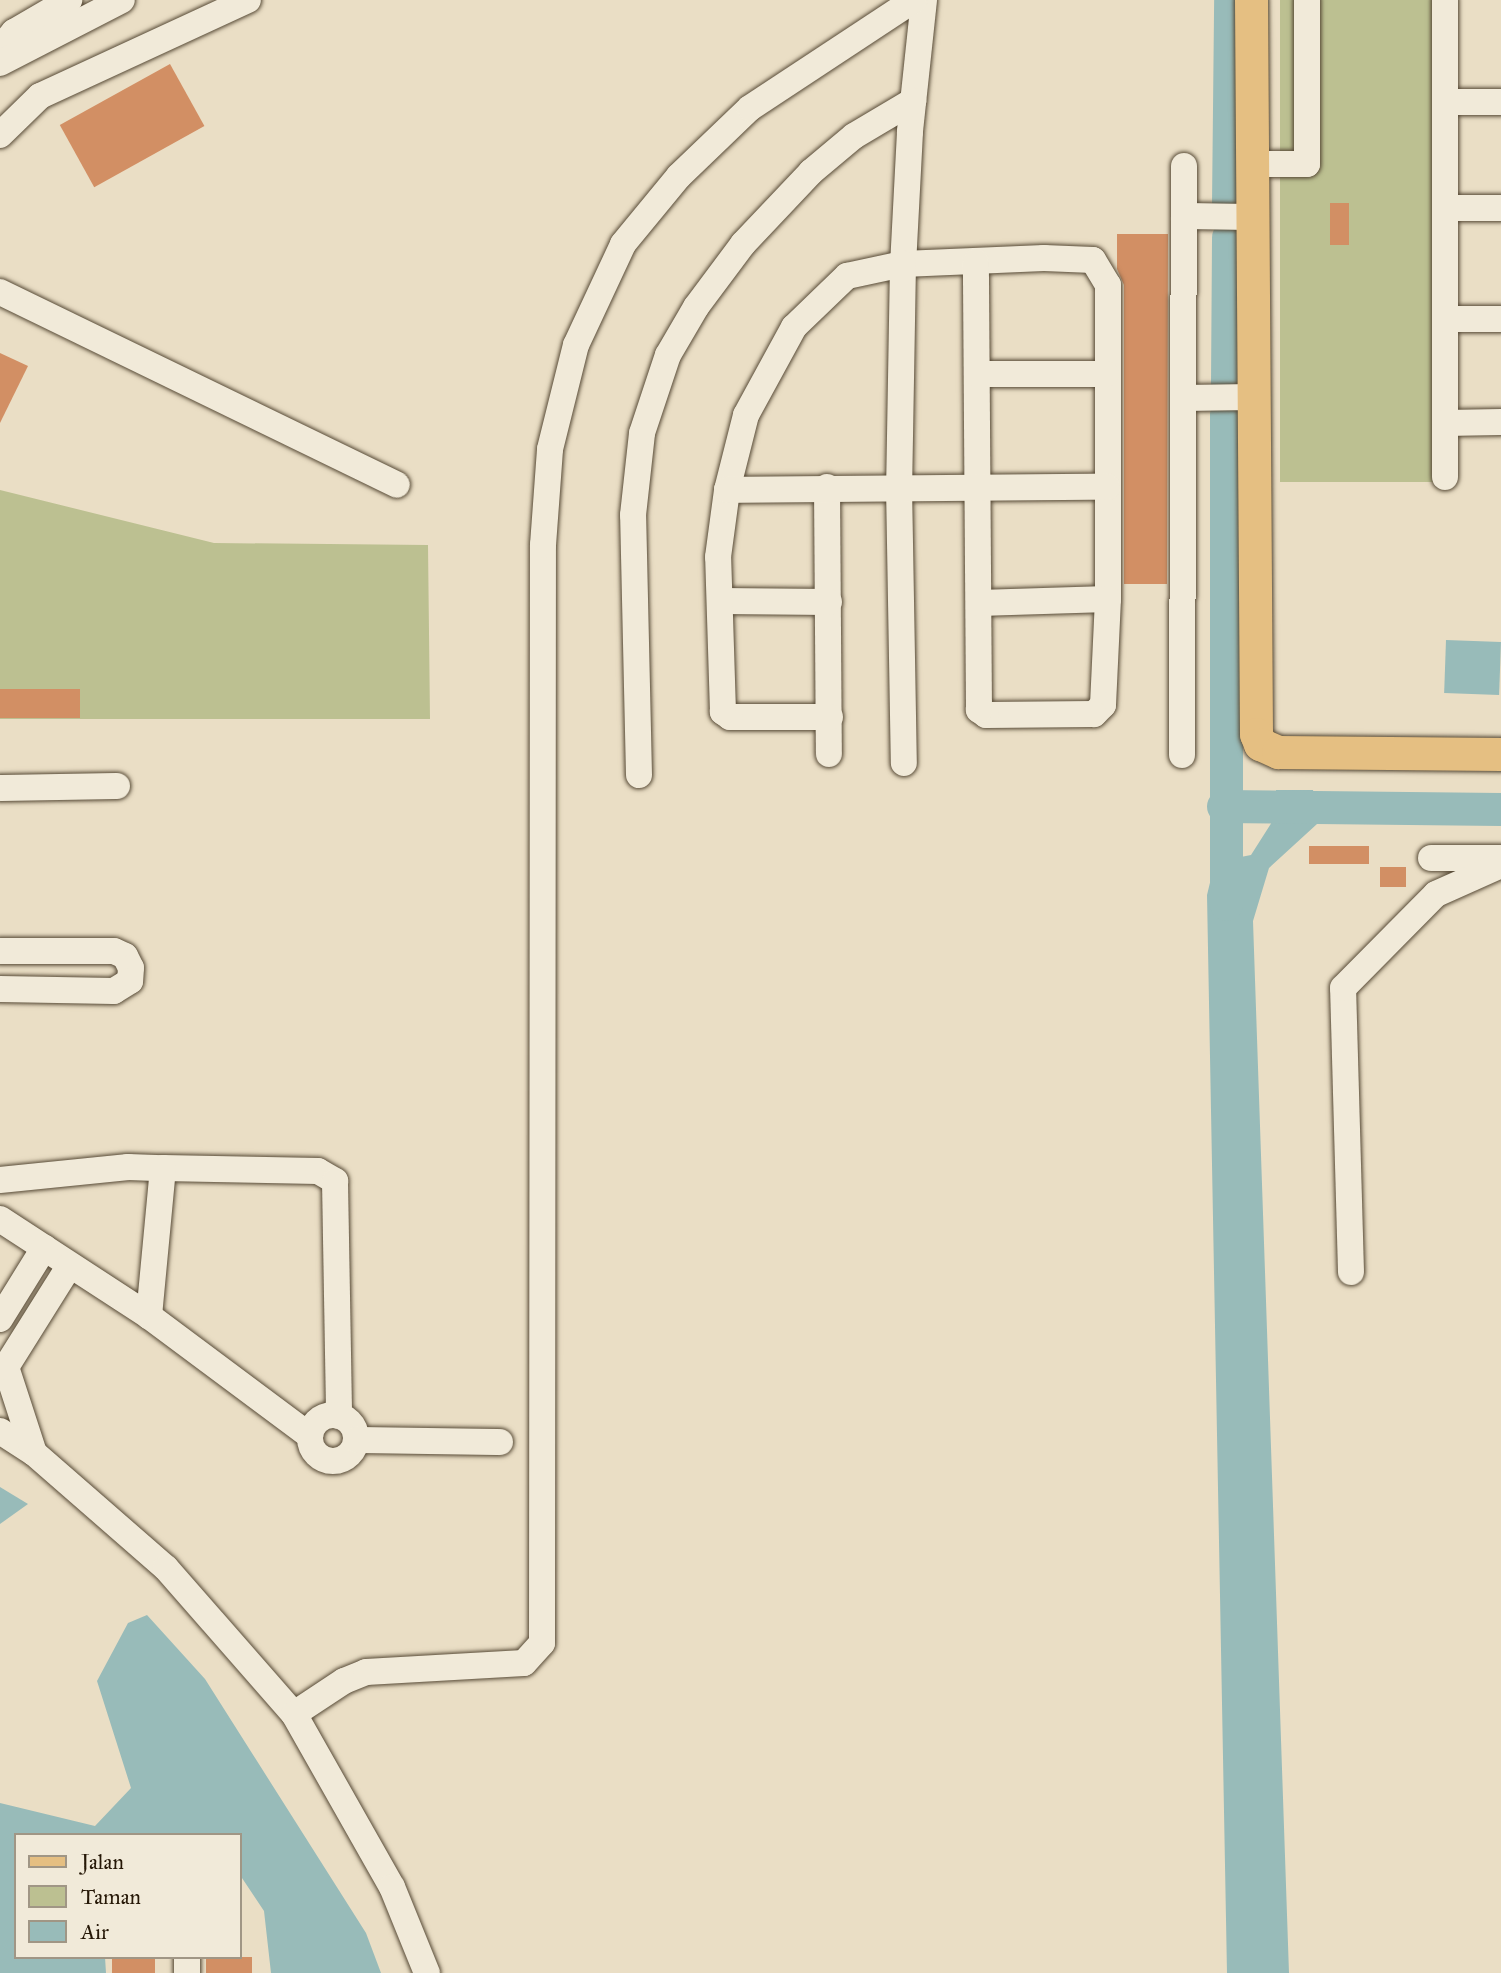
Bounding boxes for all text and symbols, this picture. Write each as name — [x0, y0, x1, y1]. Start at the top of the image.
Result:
legend — [14, 1833, 242, 1959]
text: Jalan — [81, 1849, 124, 1875]
text: Taman — [81, 1884, 141, 1910]
text: Air — [81, 1919, 109, 1945]

